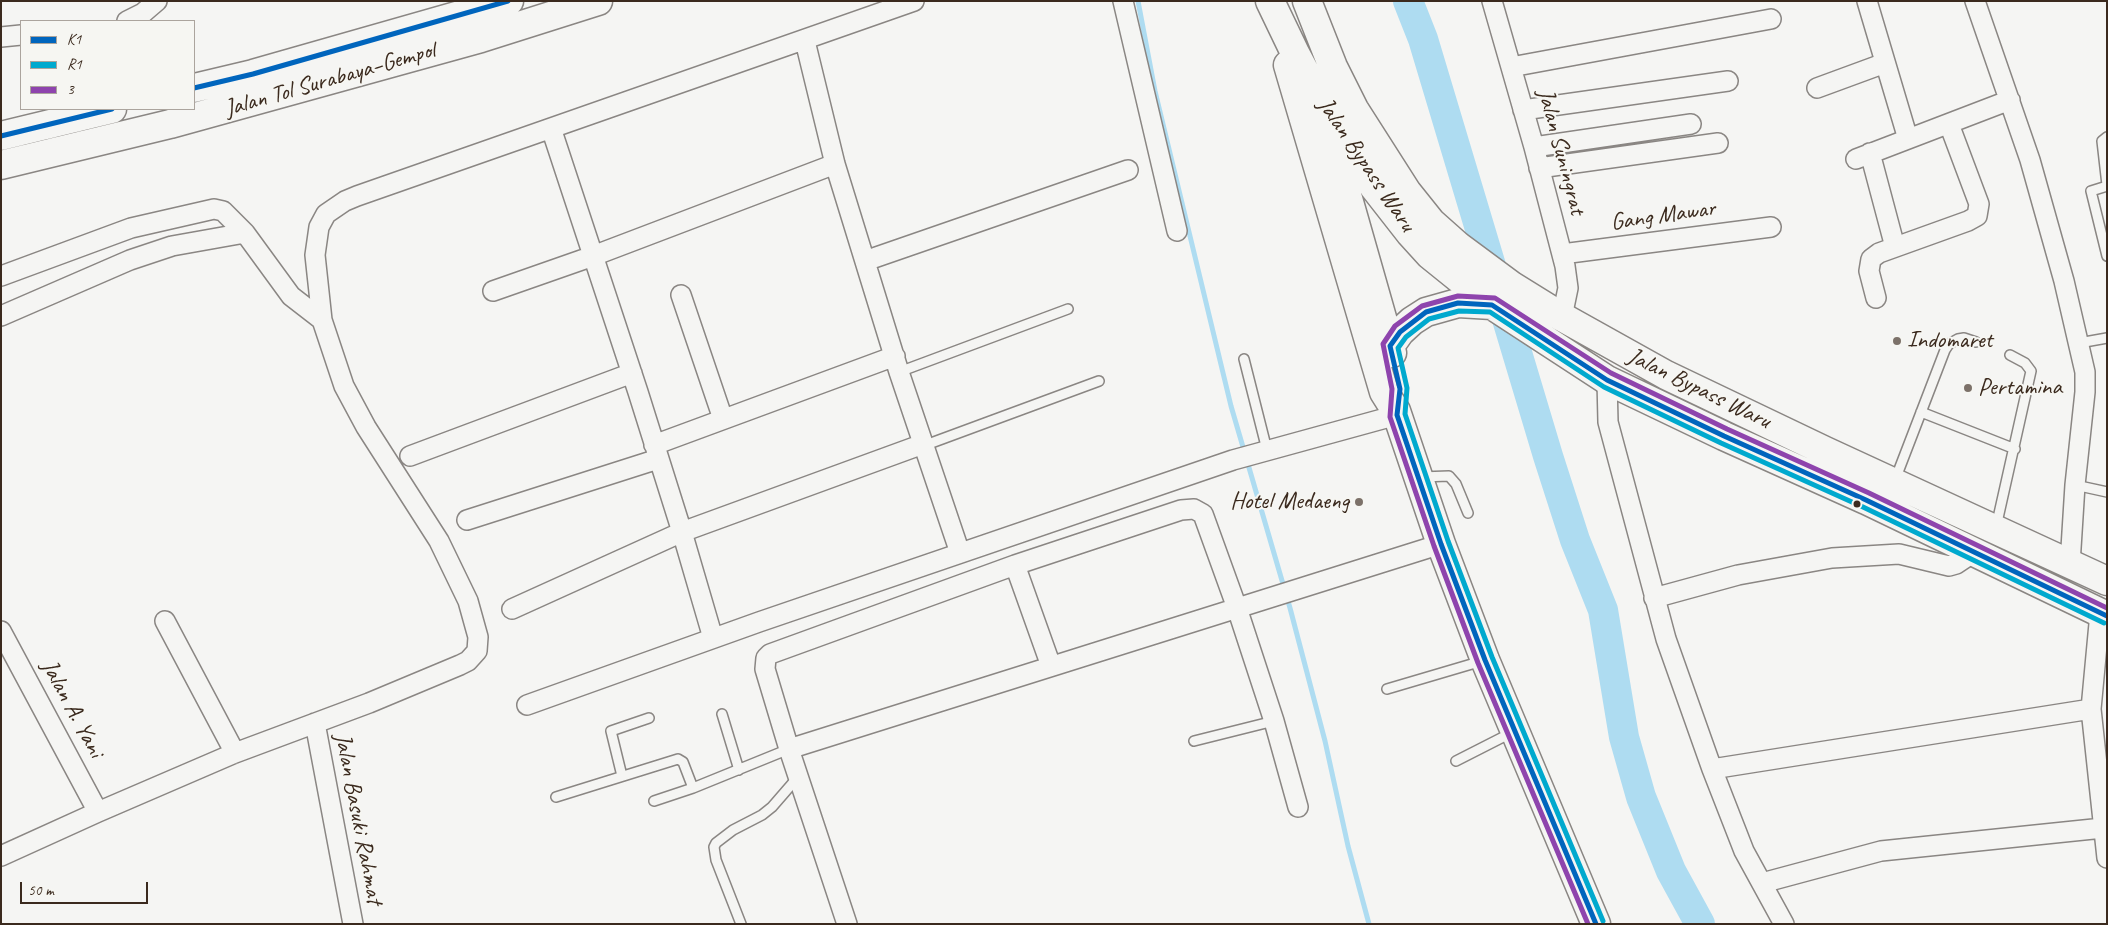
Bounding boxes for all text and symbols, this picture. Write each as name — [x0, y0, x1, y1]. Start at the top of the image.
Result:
legend — [20, 20, 195, 110]
text: K1 — [67, 30, 81, 49]
street label: Jalan Tol Surabaya–Gempol — [221, 36, 439, 124]
text: R1 — [67, 55, 82, 74]
text: 3 — [67, 80, 74, 99]
street label: Jalan Suningrat — [1530, 86, 1592, 218]
street label: Jalan Bypass Waru — [1311, 92, 1421, 238]
street label: Gang Mawar — [1609, 194, 1717, 238]
place label: Indomaret — [1907, 327, 1993, 355]
marker: Indomaret — [1891, 335, 1903, 347]
street label: Jalan Bypass Waru — [1623, 342, 1775, 436]
place label: Pertamina — [1978, 374, 2062, 402]
marker: Pertamina — [1962, 382, 1974, 394]
place label: Hotel Medaeng — [1230, 488, 1349, 516]
marker: Hotel Medaeng — [1353, 496, 1365, 508]
unlabelled marker — [1852, 499, 1862, 509]
street label: Jalan A. Yani — [34, 655, 110, 763]
street label: Jalan Basuki Rahmat — [327, 731, 389, 907]
scale bar — [22, 872, 150, 904]
text: 50 m — [28, 881, 54, 900]

